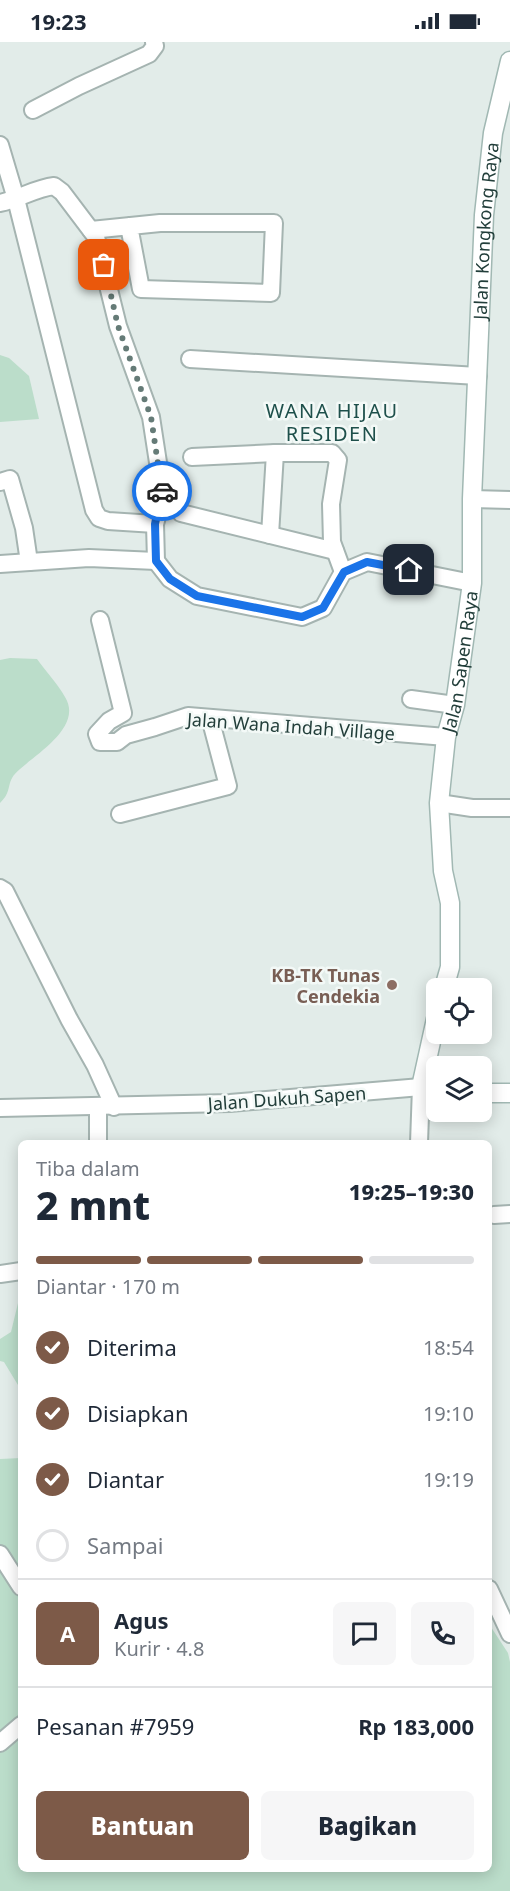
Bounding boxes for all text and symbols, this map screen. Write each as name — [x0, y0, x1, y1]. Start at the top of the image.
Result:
text: 19:23 — [30, 6, 87, 36]
street label: Jalan Kongkong Raya — [468, 141, 504, 322]
pin — [78, 239, 129, 290]
icon: bag — [87, 248, 120, 281]
district label: WANA HIJAU RESIDEN — [265, 397, 399, 447]
courier — [132, 461, 192, 521]
icon: car — [146, 475, 179, 508]
pin — [383, 544, 434, 595]
icon: home — [392, 553, 425, 586]
street label: Jalan Sapen Raya — [435, 589, 483, 737]
street label: Jalan Wana Indah Village — [184, 707, 396, 745]
place label: KB-TK Tunas Cendekia — [271, 963, 380, 1008]
marker: KB-TK Tunas Cendekia — [385, 978, 399, 992]
map controls — [426, 978, 492, 1122]
button: locate — [426, 978, 492, 1044]
button: layers — [426, 1056, 492, 1122]
street label: Jalan Dukuh Sapen — [205, 1080, 367, 1116]
text: Tiba dalam — [36, 1155, 140, 1182]
text: 19:25–19:30 — [349, 1176, 474, 1206]
text: 2 mnt — [36, 1178, 150, 1231]
text: Diantar · 170 m — [36, 1273, 180, 1300]
icon: check — [36, 1331, 69, 1364]
text: Diterima — [87, 1332, 177, 1362]
text: 18:54 — [423, 1334, 474, 1361]
icon: check — [36, 1397, 69, 1430]
text: Disiapkan — [87, 1398, 189, 1428]
text: 19:10 — [423, 1400, 474, 1427]
icon: check — [36, 1463, 69, 1496]
text: Diantar — [87, 1464, 164, 1494]
text: 19:19 — [423, 1466, 474, 1493]
text: Sampai — [87, 1530, 164, 1560]
button: chat — [333, 1602, 396, 1665]
button: phone — [411, 1602, 474, 1665]
text: Agus — [114, 1605, 168, 1635]
text: A — [60, 1618, 75, 1648]
text: Kurir · 4.8 — [114, 1635, 204, 1662]
text: Pesanan #7959 — [36, 1711, 194, 1741]
text: Rp 183,000 — [358, 1711, 474, 1741]
button: Bantuan — [36, 1791, 249, 1860]
button: Bagikan — [261, 1791, 474, 1860]

